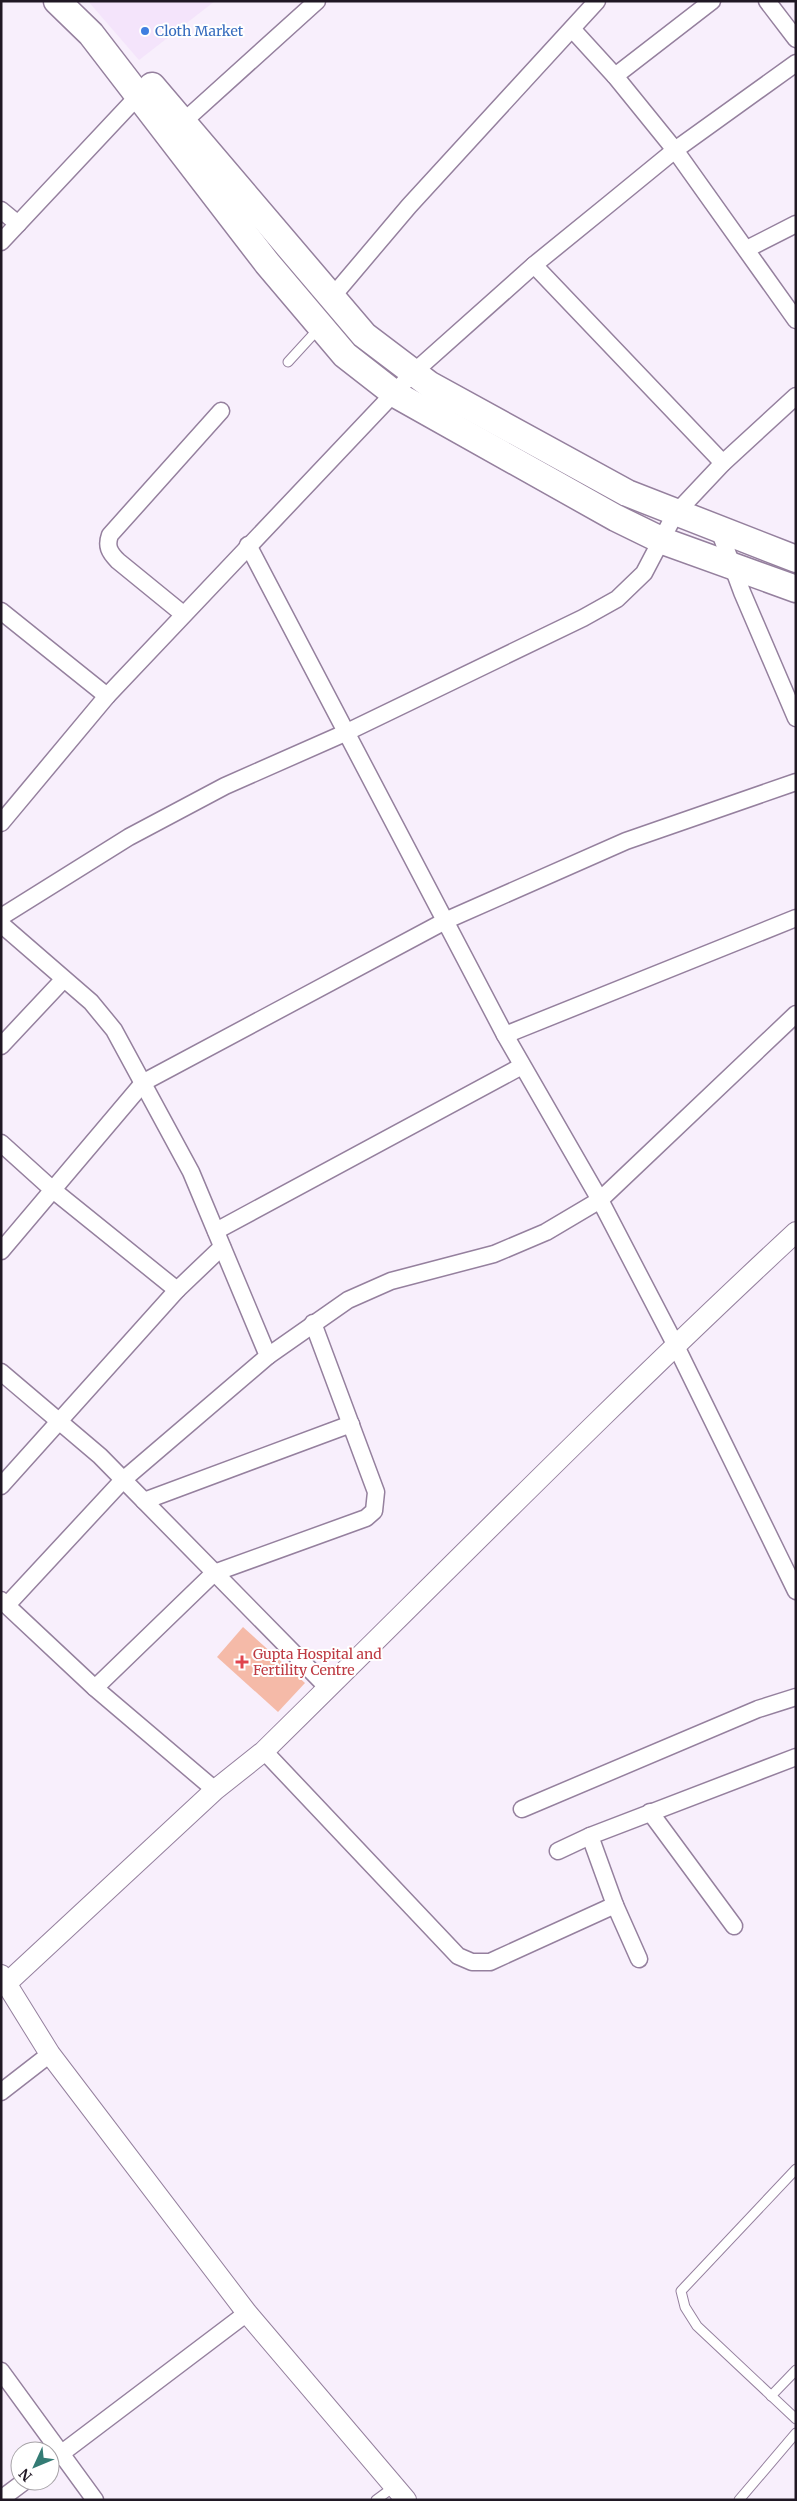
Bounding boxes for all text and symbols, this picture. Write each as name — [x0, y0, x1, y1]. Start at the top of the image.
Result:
place label: Cloth Market — [155, 22, 244, 40]
marker: Cloth Market — [139, 25, 151, 37]
place label: Gupta Hospital and Fertility Centre — [253, 1645, 382, 1679]
marker: Gupta Hospital and Fertility Centre — [235, 1655, 249, 1669]
north arrow — [10, 2441, 60, 2491]
text: N — [15, 2465, 36, 2485]

